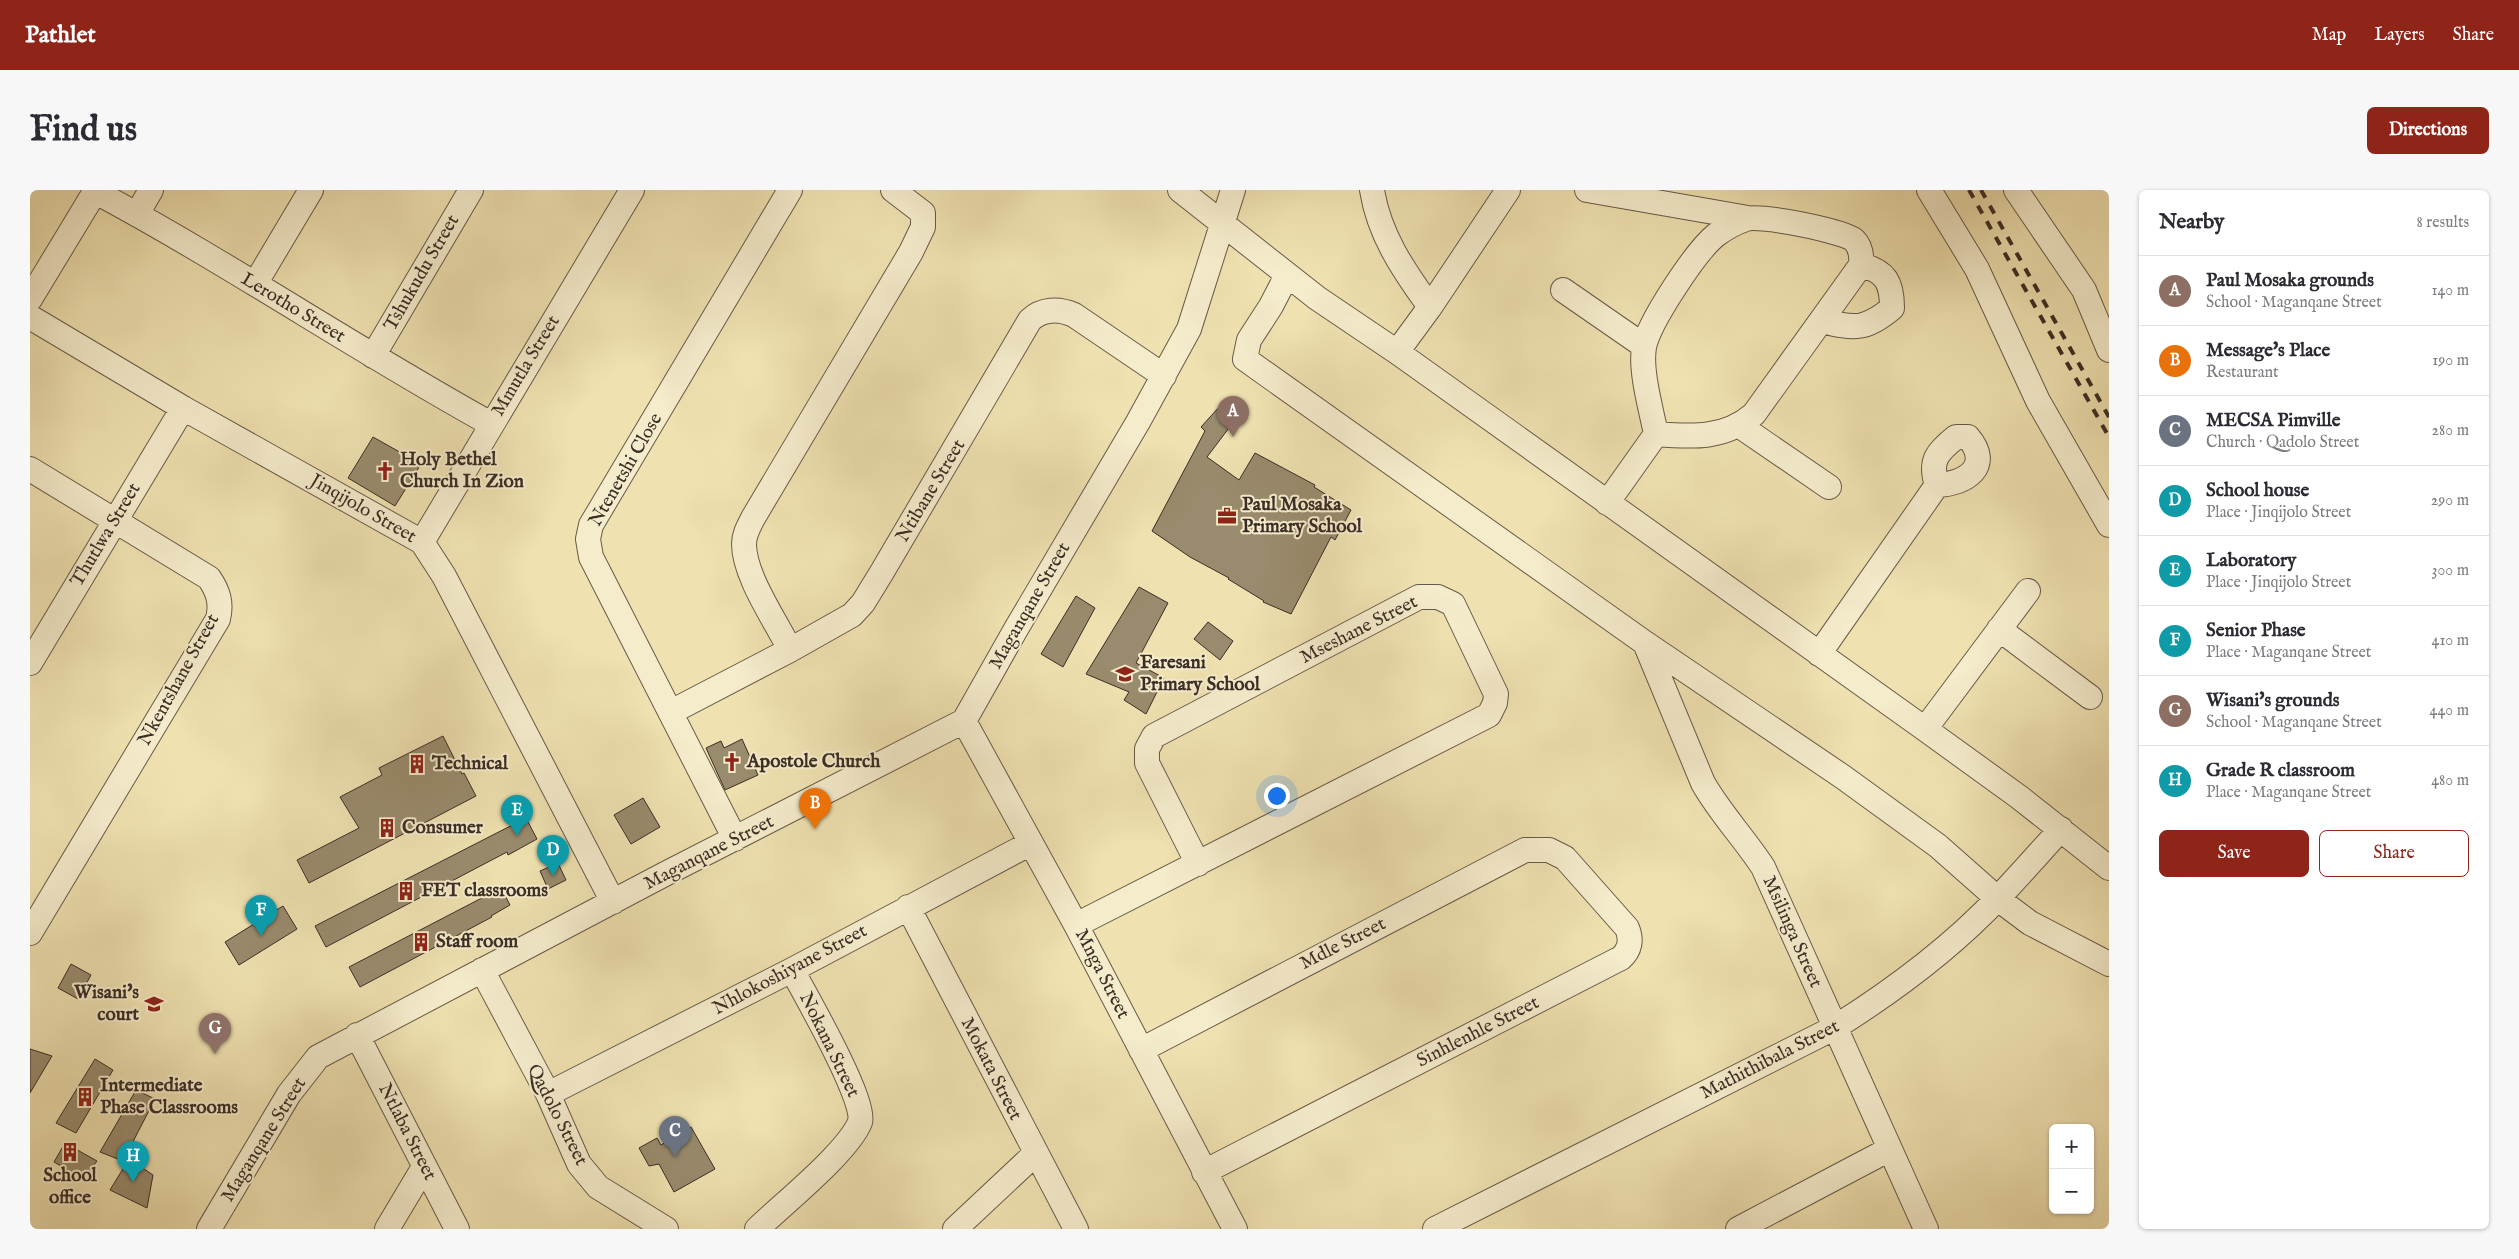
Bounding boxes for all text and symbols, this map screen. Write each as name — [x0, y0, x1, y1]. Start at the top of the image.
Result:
text: Pathlet — [25, 20, 96, 51]
text: Map — [2312, 24, 2346, 47]
text: Layers — [2374, 24, 2425, 47]
text: Share — [2453, 24, 2494, 47]
button: Directions — [2367, 107, 2489, 154]
text: Find us — [30, 108, 137, 153]
text: Nearby — [2159, 209, 2224, 236]
street label: Tshukudu Street — [379, 210, 465, 335]
text: 8 results — [2417, 213, 2469, 233]
street label: Lerotho Street — [236, 267, 350, 349]
text: Paul Mosaka grounds — [2206, 269, 2374, 293]
text: A — [2170, 281, 2180, 301]
text: 140 m — [2431, 281, 2469, 301]
text: School · Maganqane Street — [2206, 293, 2382, 313]
street label: Mmutla Street — [486, 311, 566, 421]
text: Message's Place — [2206, 339, 2330, 363]
text: B — [2170, 351, 2180, 371]
text: 190 m — [2432, 351, 2469, 371]
text: Restaurant — [2206, 363, 2279, 383]
pin: A — [1217, 396, 1249, 437]
street label: Ntenetshi Close — [584, 409, 668, 531]
text: MECSA Pimville — [2206, 409, 2340, 433]
text: C — [2169, 421, 2181, 441]
text: 280 m — [2432, 421, 2469, 441]
text: Church · Qadolo Street — [2206, 433, 2359, 453]
street label: Ntibane Street — [891, 435, 971, 547]
place label: Holy Bethel Church In Zion — [400, 448, 524, 494]
church icon: Holy Bethel Church In Zion — [374, 460, 396, 482]
street label: Jinqijolo Street — [304, 468, 421, 549]
street label: Thutlwa Street — [66, 478, 147, 591]
text: School house — [2206, 479, 2309, 503]
text: D — [2169, 491, 2181, 511]
text: 290 m — [2431, 491, 2469, 511]
place label: Paul Mosaka Primary School — [1242, 493, 1363, 539]
text: Place · Jinqijolo Street — [2206, 503, 2351, 523]
office icon: Paul Mosaka Primary School — [1216, 505, 1238, 527]
street label: Maganqane Street — [984, 538, 1076, 674]
text: Laboratory — [2206, 549, 2296, 573]
text: E — [2169, 561, 2181, 581]
text: 300 m — [2431, 561, 2469, 581]
text: Place · Jinqijolo Street — [2206, 573, 2351, 593]
street label: Mseshane Street — [1296, 590, 1422, 670]
street label: Nkentshane Street — [133, 609, 225, 750]
text: Senior Phase — [2206, 619, 2306, 643]
text: F — [2170, 631, 2180, 651]
text: 410 m — [2432, 631, 2469, 651]
text: Place · Maganqane Street — [2206, 643, 2371, 663]
place label: Faresani Primary School — [1140, 651, 1261, 697]
school or university icon: Faresani Primary School — [1114, 663, 1136, 685]
text: Wisani's grounds — [2206, 689, 2339, 713]
text: G — [2169, 701, 2181, 721]
text: 440 m — [2430, 701, 2469, 721]
text: School · Maganqane Street — [2206, 713, 2382, 733]
place label: Apostole Church — [746, 750, 881, 774]
church icon: Apostole Church — [721, 751, 743, 773]
place label: Technical — [431, 752, 509, 776]
building icon: Technical — [406, 753, 428, 775]
text: Grade R classroom — [2206, 759, 2355, 783]
text: H — [2168, 771, 2182, 791]
text: 480 m — [2431, 771, 2469, 791]
your location — [1264, 783, 1290, 809]
text: Place · Maganqane Street — [2206, 783, 2371, 803]
pin: B — [799, 788, 831, 829]
pin: E — [501, 795, 533, 836]
street label: Maganqane Street — [640, 810, 778, 896]
place label: Consumer — [402, 816, 484, 840]
building icon: Consumer — [376, 817, 398, 839]
button: Save — [2159, 830, 2309, 877]
button: Share — [2319, 830, 2469, 877]
pin: D — [537, 835, 569, 876]
street label: Msilinga Street — [1757, 872, 1828, 992]
place label: FET classrooms — [421, 879, 548, 903]
building icon: FET classrooms — [395, 880, 417, 902]
pin: F — [245, 895, 277, 936]
street label: Mdle Street — [1296, 912, 1390, 976]
street label: Nhlokoshiyane Street — [709, 919, 872, 1021]
street label: Mnga Street — [1069, 925, 1135, 1023]
place label: Staff room — [436, 930, 518, 954]
building icon: Staff room — [410, 931, 432, 953]
place label: Wisani's court — [73, 981, 139, 1027]
street label: Nokana Street — [793, 988, 865, 1102]
street label: Sinhlenhle Street — [1413, 991, 1544, 1073]
school or university icon: Wisani's court — [143, 993, 165, 1015]
pin: G — [199, 1013, 231, 1054]
street label: Mokata Street — [955, 1014, 1027, 1125]
street label: Mathithibala Street — [1697, 1014, 1844, 1105]
street label: Qadolo Street — [521, 1060, 593, 1170]
street label: Maganqane Street — [216, 1073, 312, 1207]
place label: Intermediate Phase Classrooms — [100, 1074, 238, 1120]
street label: Ntlaba Street — [372, 1079, 442, 1185]
building icon: Intermediate Phase Classrooms — [74, 1086, 96, 1108]
pin: C — [659, 1116, 691, 1157]
map controls — [2049, 1124, 2094, 1214]
button: + — [2049, 1124, 2094, 1169]
building icon: School office — [59, 1141, 81, 1163]
pin: H — [117, 1141, 149, 1182]
place label: School office — [43, 1164, 98, 1210]
button: − — [2049, 1169, 2094, 1214]

